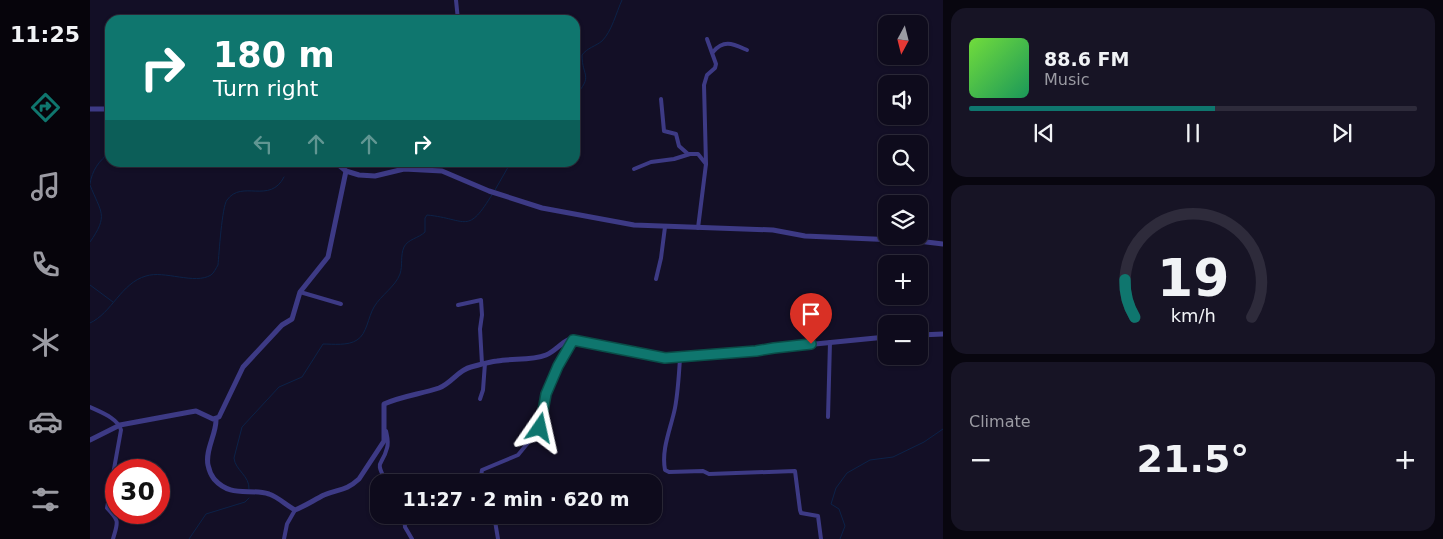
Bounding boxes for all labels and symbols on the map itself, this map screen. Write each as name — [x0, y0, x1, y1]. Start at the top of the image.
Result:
north arrow — [878, 15, 928, 65]
pin — [790, 293, 832, 344]
position arrow — [513, 401, 565, 453]
speed limit sign: 30 — [105, 459, 170, 524]

